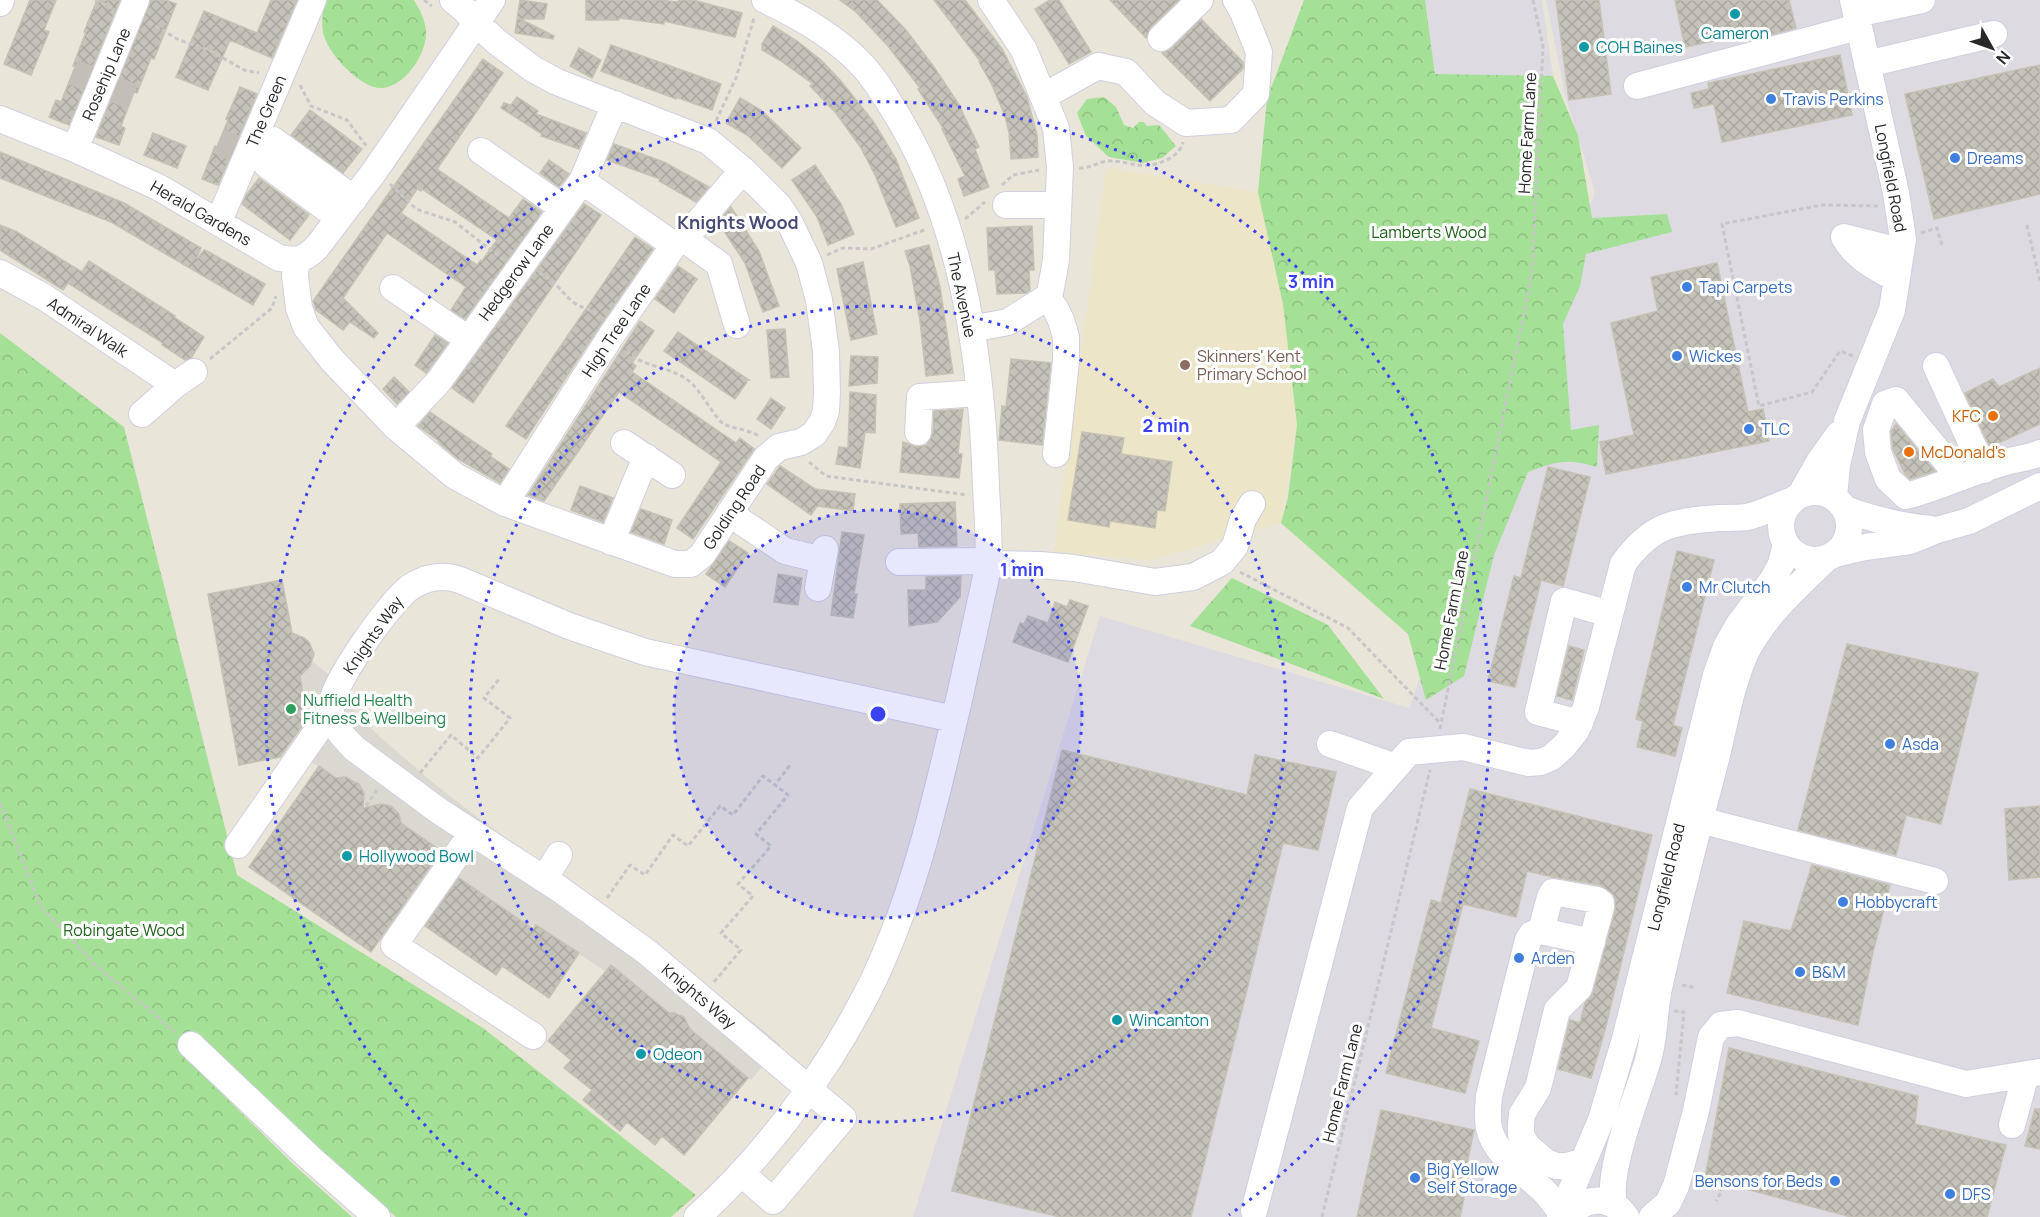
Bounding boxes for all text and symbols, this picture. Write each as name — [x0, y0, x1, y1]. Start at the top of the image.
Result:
marker: Cameron — [1728, 7, 1742, 21]
north arrow — [1962, 18, 2022, 78]
place label: Cameron — [1701, 22, 1769, 44]
street label: Rosehip Lane — [77, 24, 135, 124]
place label: COH Baines — [1596, 36, 1683, 58]
marker: COH Baines — [1577, 40, 1591, 54]
text: N — [1991, 46, 2016, 69]
street label: The Green — [241, 72, 291, 150]
street label: Home Farm Lane — [1513, 72, 1541, 194]
place label: Travis Perkins — [1783, 88, 1884, 110]
marker: Travis Perkins — [1764, 92, 1778, 106]
street label: Longfield Road — [1870, 122, 1912, 234]
place label: Dreams — [1967, 147, 2023, 169]
marker: Dreams — [1948, 151, 1962, 165]
street label: Herald Gardens — [146, 175, 256, 251]
district label: Knights Wood — [677, 210, 799, 234]
street label: Hedgerow Lane — [473, 219, 559, 325]
park label: Lamberts Wood — [1371, 221, 1487, 243]
street label: The Avenue — [942, 250, 982, 340]
text: 3 min — [1288, 269, 1334, 293]
place label: Tapi Carpets — [1699, 276, 1792, 298]
street label: High Tree Lane — [576, 279, 656, 381]
marker: Tapi Carpets — [1680, 280, 1694, 294]
street label: Admiral Walk — [43, 292, 134, 363]
place label: Skinners' Kent Primary School — [1197, 345, 1307, 385]
place label: Wickes — [1689, 345, 1742, 367]
marker: Wickes — [1670, 349, 1684, 363]
marker: Skinners' Kent Primary School — [1178, 358, 1192, 372]
place label: KFC — [1952, 405, 1981, 427]
marker: KFC — [1986, 409, 2000, 423]
text: 2 min — [1143, 413, 1189, 437]
place label: TLC — [1761, 418, 1790, 440]
marker: TLC — [1742, 422, 1756, 436]
place label: McDonald's — [1921, 441, 2006, 463]
marker: McDonald's — [1902, 445, 1916, 459]
street label: Golding Road — [698, 460, 770, 554]
street label: Home Farm Lane — [1429, 548, 1473, 672]
text: 1 min — [1000, 557, 1044, 581]
place label: Mr Clutch — [1699, 576, 1771, 598]
marker: Mr Clutch — [1680, 580, 1694, 594]
street label: Knights Way — [338, 591, 408, 679]
place label: Nuffield Health Fitness & Wellbeing — [303, 689, 446, 729]
marker: Nuffield Health Fitness & Wellbeing — [284, 702, 298, 716]
centre of rings — [868, 704, 888, 724]
place label: Asda — [1902, 733, 1939, 755]
marker: Asda — [1883, 737, 1897, 751]
street label: Longfield Road — [1642, 821, 1690, 933]
place label: Hollywood Bowl — [359, 845, 474, 867]
marker: Hollywood Bowl — [340, 849, 354, 863]
place label: Hobbycraft — [1855, 891, 1937, 913]
marker: Hobbycraft — [1836, 895, 1850, 909]
park label: Robingate Wood — [63, 919, 185, 941]
place label: Arden — [1531, 947, 1575, 969]
marker: Arden — [1512, 951, 1526, 965]
street label: Knights Way — [657, 958, 741, 1034]
place label: B&M — [1812, 961, 1846, 983]
marker: B&M — [1793, 965, 1807, 979]
place label: Wincanton — [1129, 1009, 1209, 1031]
marker: Wincanton — [1110, 1013, 1124, 1027]
street label: Home Farm Lane — [1317, 1021, 1367, 1145]
place label: Odeon — [653, 1043, 702, 1065]
marker: Odeon — [634, 1047, 648, 1061]
place label: Big Yellow Self Storage — [1427, 1158, 1517, 1198]
place label: Bensons for Beds — [1695, 1170, 1823, 1192]
marker: Big Yellow Self Storage — [1408, 1171, 1422, 1185]
marker: Bensons for Beds — [1828, 1174, 1842, 1188]
place label: DFS — [1962, 1183, 1991, 1205]
marker: DFS — [1943, 1187, 1957, 1201]

